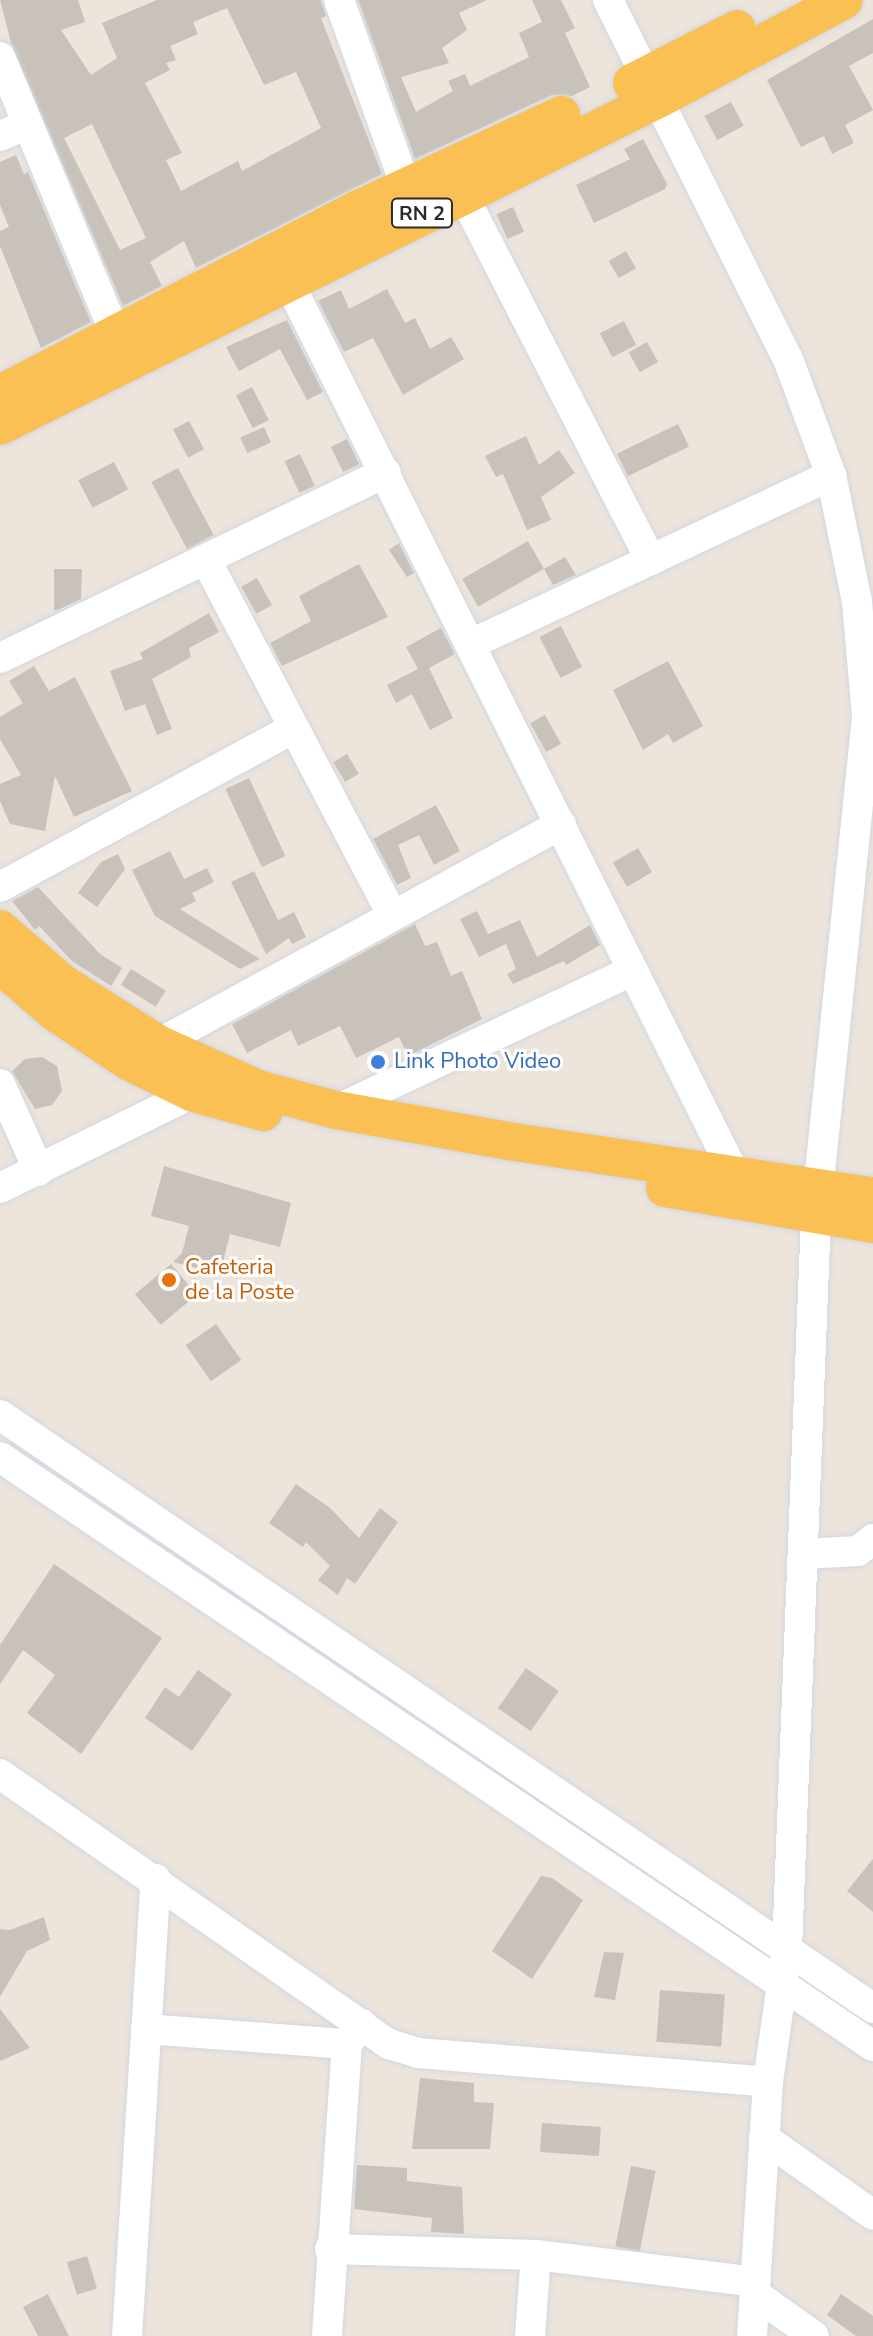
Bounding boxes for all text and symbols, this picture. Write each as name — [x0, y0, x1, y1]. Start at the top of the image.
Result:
road number: RN 2 — [390, 197, 454, 229]
place label: Link Photo Video — [394, 1049, 561, 1075]
marker: Link Photo Video — [369, 1053, 387, 1071]
place label: Cafeteria de la Poste — [185, 1254, 294, 1306]
marker: Cafeteria de la Poste — [160, 1271, 178, 1289]

